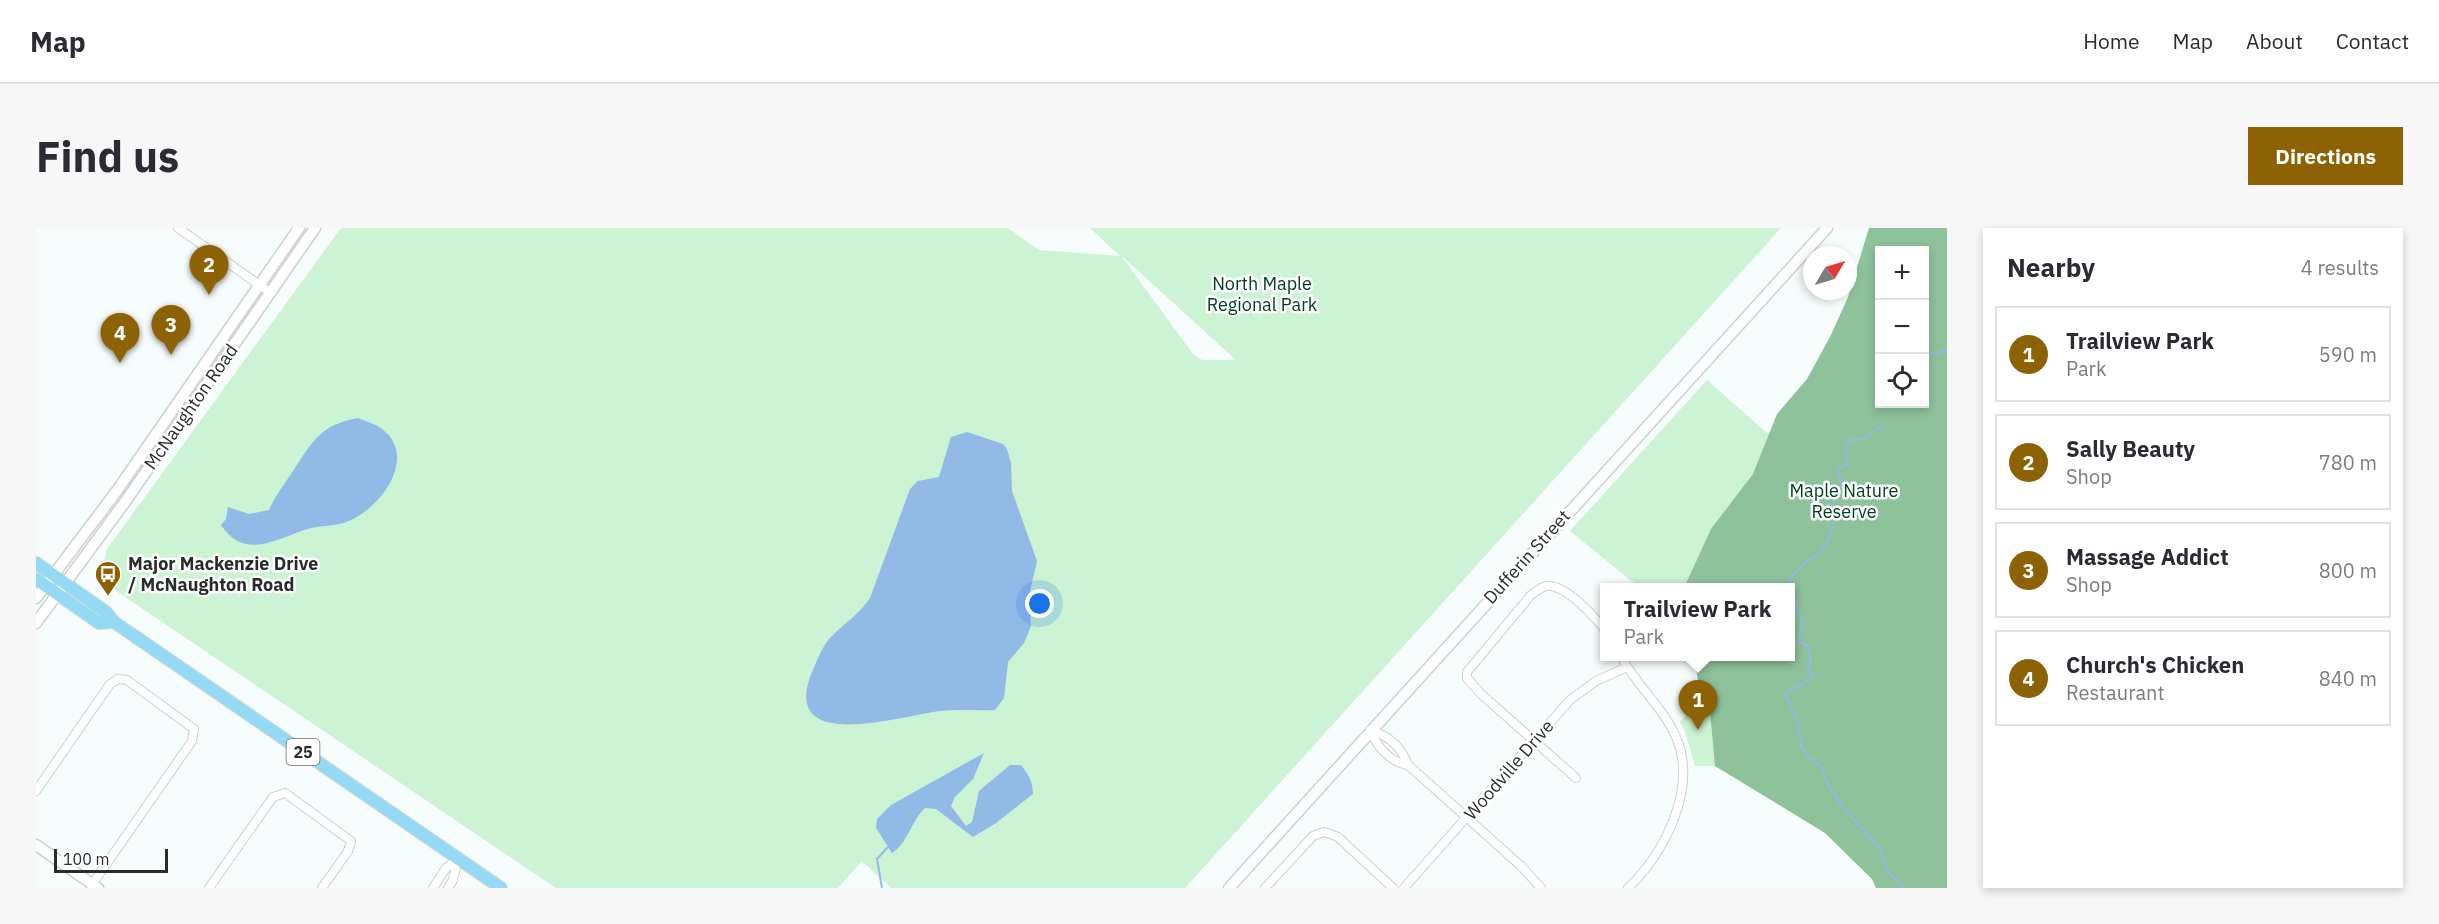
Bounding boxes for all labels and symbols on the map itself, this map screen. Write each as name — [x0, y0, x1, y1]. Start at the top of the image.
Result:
pin: 2 — [190, 245, 228, 295]
north arrow — [1803, 246, 1857, 300]
park label: North Maple Regional Park — [1207, 272, 1318, 316]
pin: 3 — [152, 306, 190, 355]
pin: 4 — [100, 314, 140, 363]
street label: McNaughton Road — [139, 339, 242, 474]
park label: Maple Nature Reserve — [1790, 479, 1899, 523]
street label: Dufferin Street — [1478, 505, 1575, 608]
place label: Major Mackenzie Drive / McNaughton Road — [128, 552, 318, 596]
bus stop icon: Major Mackenzie Drive / McNaughton Road — [93, 559, 123, 597]
your location — [1025, 589, 1054, 618]
pin: 1 — [1678, 680, 1718, 730]
street label: Woodville Drive — [1459, 715, 1558, 825]
road number: 25 — [286, 739, 320, 765]
scale bar — [54, 846, 168, 874]

